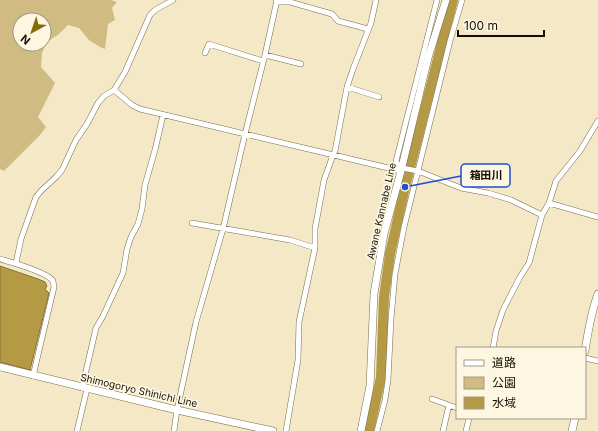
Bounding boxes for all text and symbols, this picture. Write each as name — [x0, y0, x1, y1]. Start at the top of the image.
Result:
north arrow — [12, 12, 52, 52]
scale bar — [458, 12, 544, 38]
text: 100 m — [464, 18, 498, 33]
text: N — [18, 32, 33, 48]
street label: Awane Kannabe Line — [364, 161, 398, 261]
callout: 箱田川 — [461, 164, 510, 187]
text: 箱田川 — [470, 168, 503, 182]
legend — [456, 347, 586, 419]
text: 道路 — [492, 355, 516, 370]
street label: Shimogoryo Shinichi Line — [79, 371, 199, 409]
text: 公園 — [492, 375, 516, 390]
text: 水域 — [492, 395, 516, 410]

